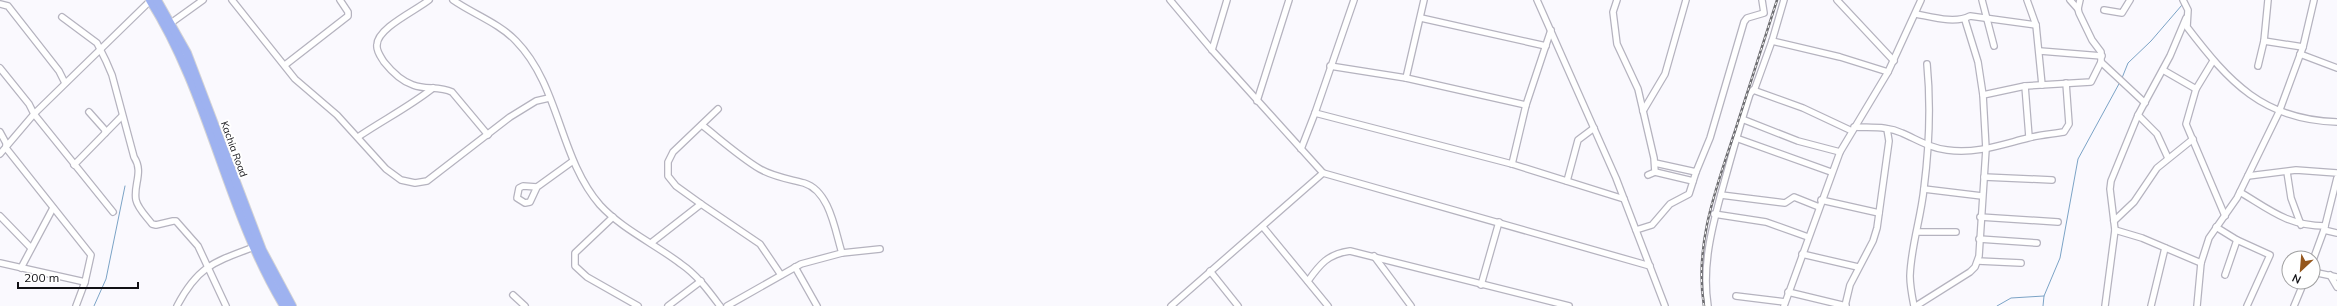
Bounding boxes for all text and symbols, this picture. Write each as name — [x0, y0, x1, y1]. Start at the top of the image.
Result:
street label: Kachia Road — [218, 119, 250, 179]
north arrow — [2281, 250, 2321, 290]
scale bar — [18, 264, 138, 290]
text: 200 m — [24, 270, 59, 285]
text: N — [2290, 271, 2303, 287]

